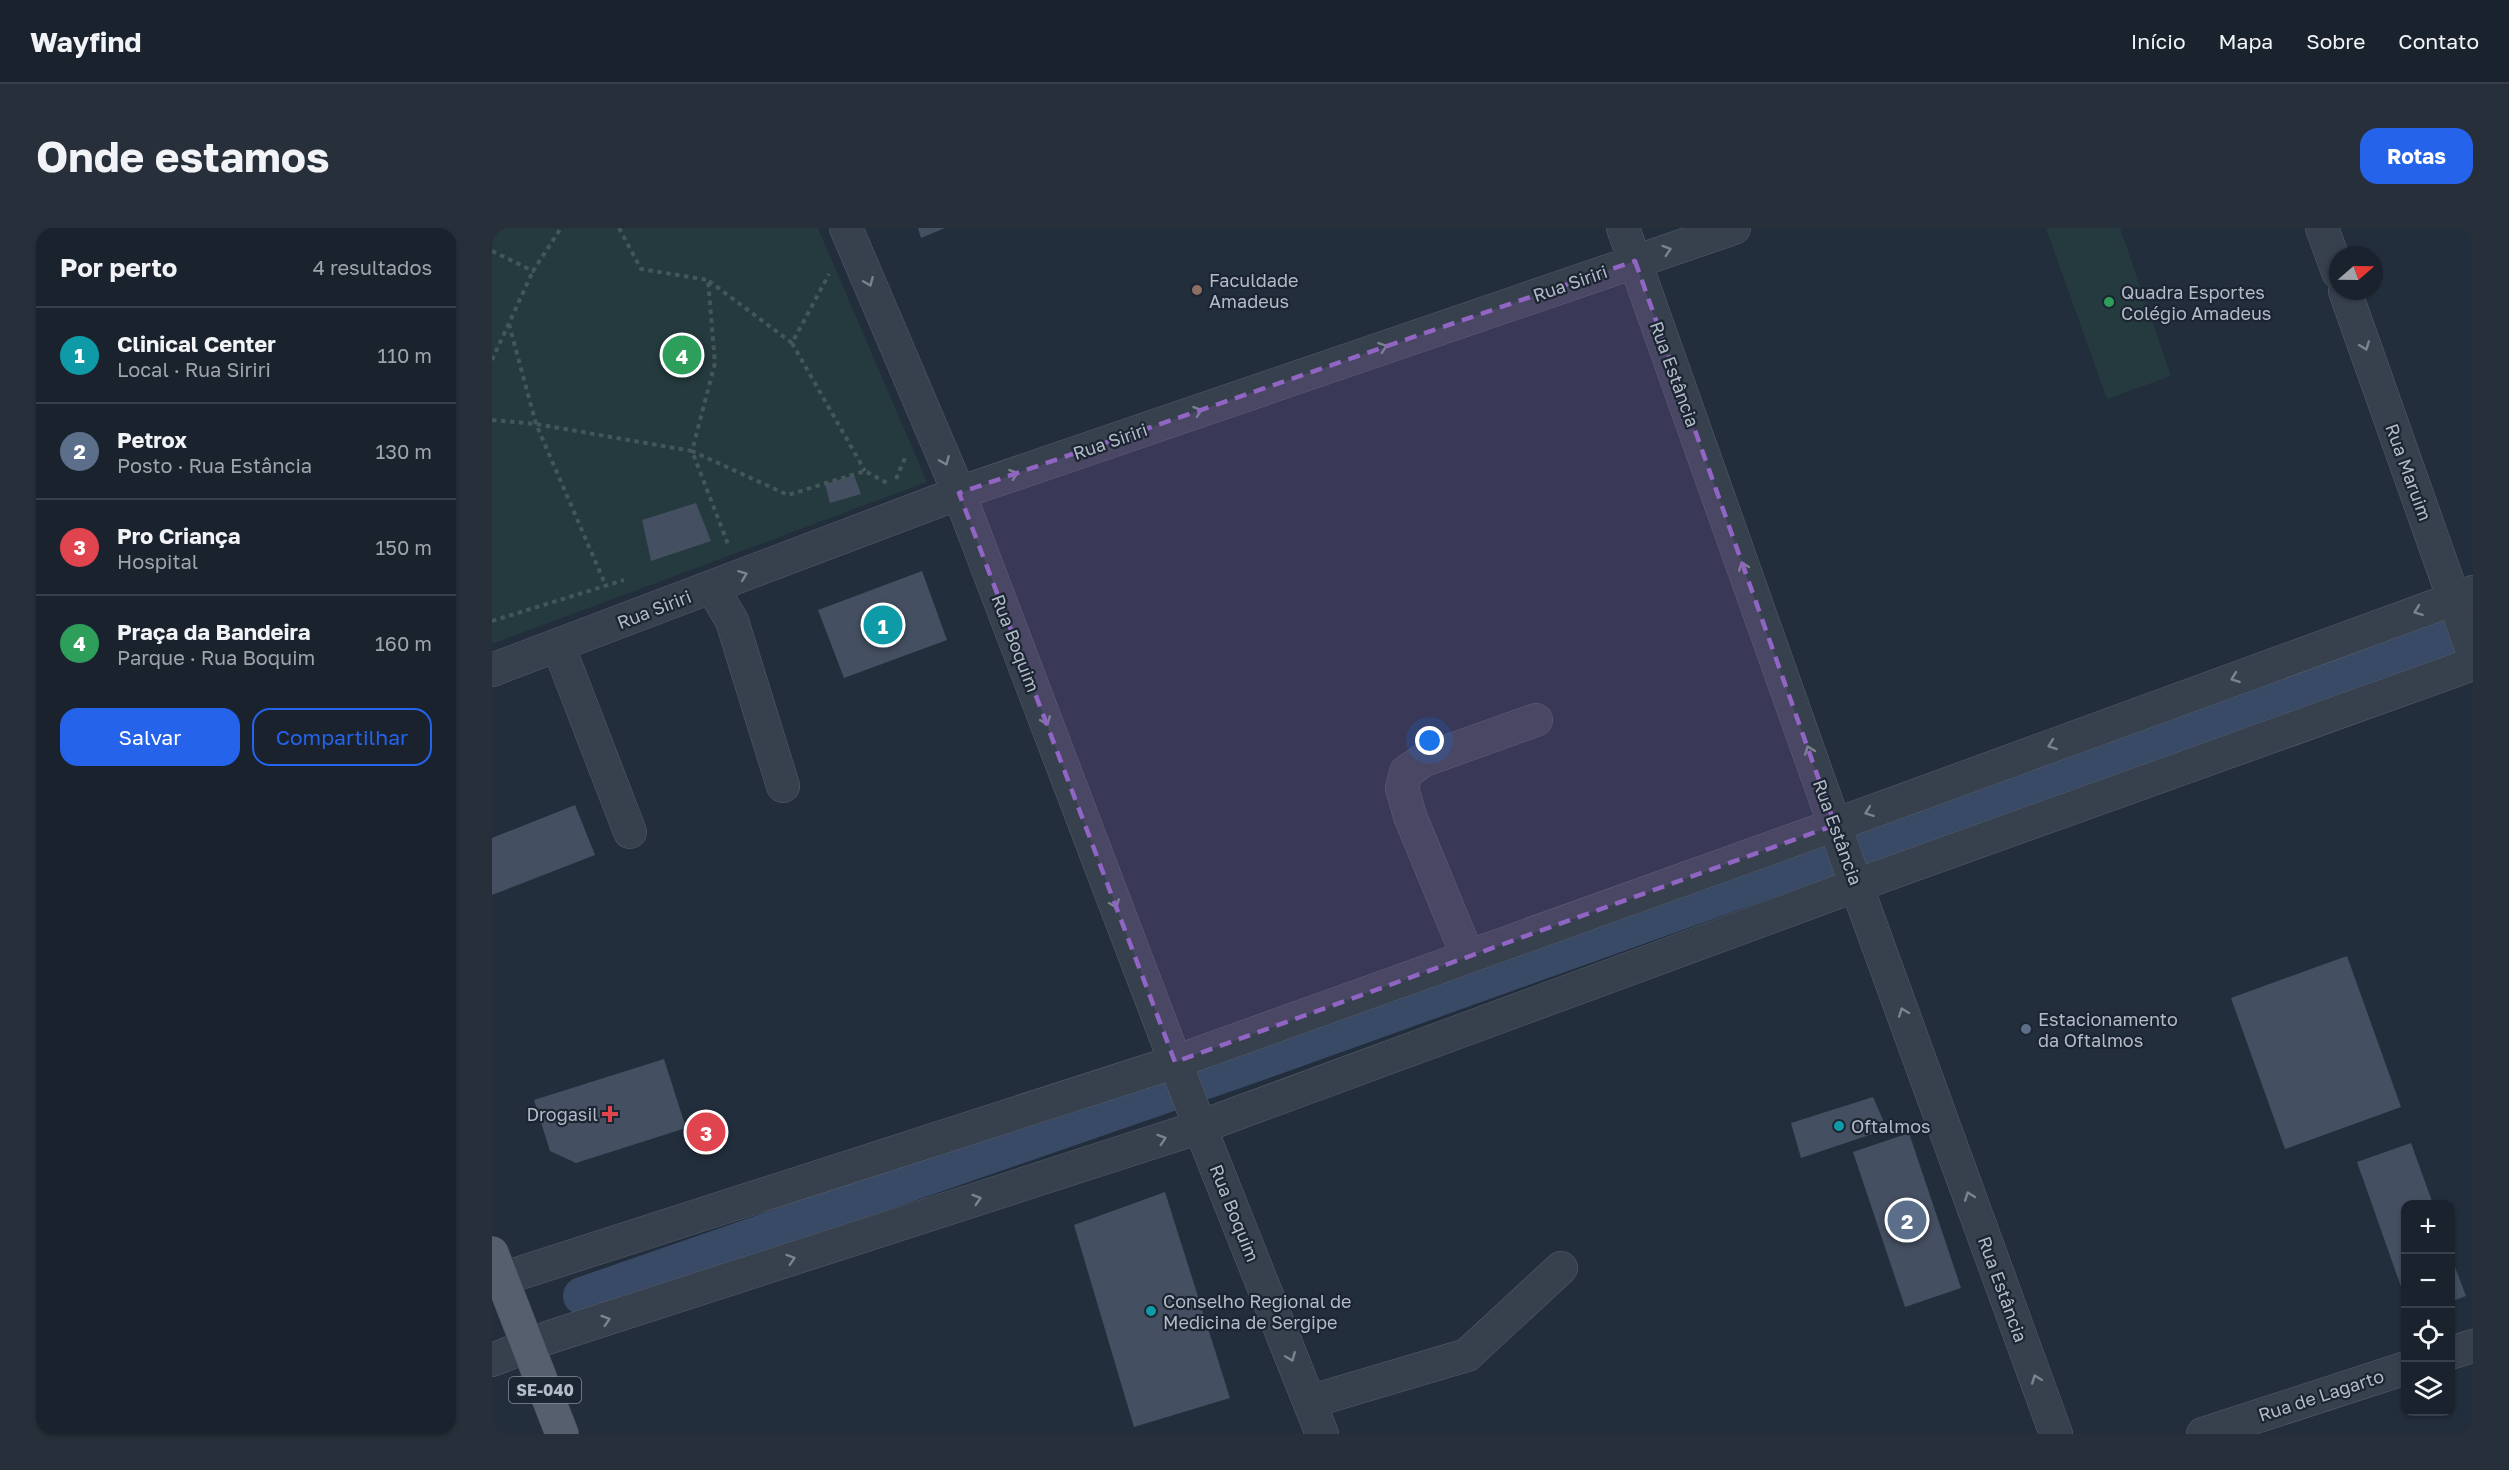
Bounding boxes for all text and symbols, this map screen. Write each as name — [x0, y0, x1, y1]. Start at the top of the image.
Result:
text: Wayfind — [30, 25, 142, 58]
text: Início — [2131, 28, 2186, 54]
text: Mapa — [2219, 28, 2273, 54]
text: Sobre — [2306, 28, 2365, 54]
text: Contato — [2398, 28, 2479, 54]
button: Rotas — [2360, 128, 2473, 184]
text: Onde estamos — [36, 131, 330, 181]
one-way arrow — [1661, 245, 1671, 257]
north arrow — [2329, 246, 2383, 300]
text: Por perto — [60, 252, 177, 283]
text: 4 resultados — [313, 255, 432, 279]
street label: Rua Siriri — [1530, 260, 1610, 306]
place label: Faculdade Amadeus — [1209, 269, 1299, 312]
one-way arrow — [862, 276, 874, 287]
place label: Quadra Esportes Colégio Amadeus — [2121, 281, 2271, 324]
marker: Faculdade Amadeus — [1190, 283, 1204, 297]
marker: Quadra Esportes Colégio Amadeus — [2102, 295, 2116, 309]
street label: Rua Estância — [1646, 318, 1704, 430]
text: Clinical Center — [117, 330, 276, 357]
pin: 4 — [662, 332, 702, 378]
one-way arrow — [2357, 340, 2370, 351]
one-way arrow — [1377, 342, 1388, 355]
text: 1 — [74, 343, 85, 367]
text: 110 m — [378, 343, 432, 367]
text: Local · Rua Siriri — [117, 357, 271, 381]
one-way arrow — [1192, 405, 1203, 418]
street label: Rua Siriri — [1070, 418, 1150, 464]
street label: Rua Maruim — [2381, 420, 2437, 524]
text: Petrox — [117, 426, 187, 453]
text: 2 — [73, 439, 86, 463]
text: 130 m — [376, 439, 432, 463]
text: Posto · Rua Estância — [117, 453, 312, 477]
one-way arrow — [937, 455, 949, 466]
one-way arrow — [1008, 469, 1019, 482]
text: Pro Criança — [117, 522, 240, 549]
text: 3 — [73, 535, 86, 559]
text: 150 m — [376, 535, 432, 559]
text: Hospital — [117, 549, 198, 573]
one-way arrow — [1738, 562, 1751, 572]
one-way arrow — [737, 570, 748, 582]
street label: Rua Siriri — [614, 585, 694, 633]
street label: Rua Boquim — [987, 591, 1045, 695]
pin: 1 — [864, 602, 902, 648]
one-way arrow — [2413, 604, 2424, 617]
text: Praça da Bandeira — [117, 618, 311, 645]
text: 4 — [73, 631, 86, 655]
text: 160 m — [375, 631, 432, 655]
text: Parque · Rua Boquim — [117, 645, 315, 669]
one-way arrow — [2230, 671, 2241, 684]
button: Salvar — [60, 708, 240, 766]
button: Compartilhar — [252, 708, 432, 766]
one-way arrow — [1038, 716, 1051, 726]
your location — [1415, 726, 1444, 755]
one-way arrow — [2047, 738, 2058, 751]
one-way arrow — [1803, 745, 1816, 756]
street label: Rua Estância — [1809, 776, 1867, 888]
one-way arrow — [1864, 805, 1874, 818]
one-way arrow — [1108, 898, 1120, 909]
one-way arrow — [1897, 1008, 1910, 1018]
place label: Estacionamento da Oftalmos — [2038, 1008, 2178, 1051]
marker: Estacionamento da Oftalmos — [2019, 1022, 2033, 1036]
place label: Drogasil — [526, 1103, 598, 1125]
marker: Drogasil — [603, 1107, 617, 1121]
pin: 3 — [686, 1110, 726, 1154]
place label: Oftalmos — [1851, 1115, 1930, 1137]
marker: Oftalmos — [1832, 1119, 1846, 1133]
one-way arrow — [1156, 1134, 1167, 1146]
street label: Rua Boquim — [1206, 1161, 1264, 1265]
one-way arrow — [1964, 1191, 1977, 1202]
one-way arrow — [971, 1194, 982, 1206]
pin: 2 — [1888, 1198, 1926, 1242]
map controls — [2401, 1200, 2455, 1416]
button: + — [2401, 1200, 2455, 1254]
street label: Rua Estância — [1974, 1233, 2032, 1345]
one-way arrow — [785, 1254, 796, 1267]
button: − — [2401, 1254, 2455, 1308]
place label: Conselho Regional de Medicina de Sergipe — [1163, 1290, 1351, 1333]
marker: Conselho Regional de Medicina de Sergipe — [1144, 1304, 1158, 1318]
button: locate — [2401, 1308, 2455, 1362]
one-way arrow — [600, 1314, 611, 1327]
one-way arrow — [1284, 1351, 1297, 1362]
button: layers — [2401, 1362, 2455, 1416]
street label: Rua de Lagarto — [2255, 1364, 2387, 1426]
one-way arrow — [2030, 1374, 2043, 1385]
road number: SE-040 — [509, 1377, 581, 1403]

